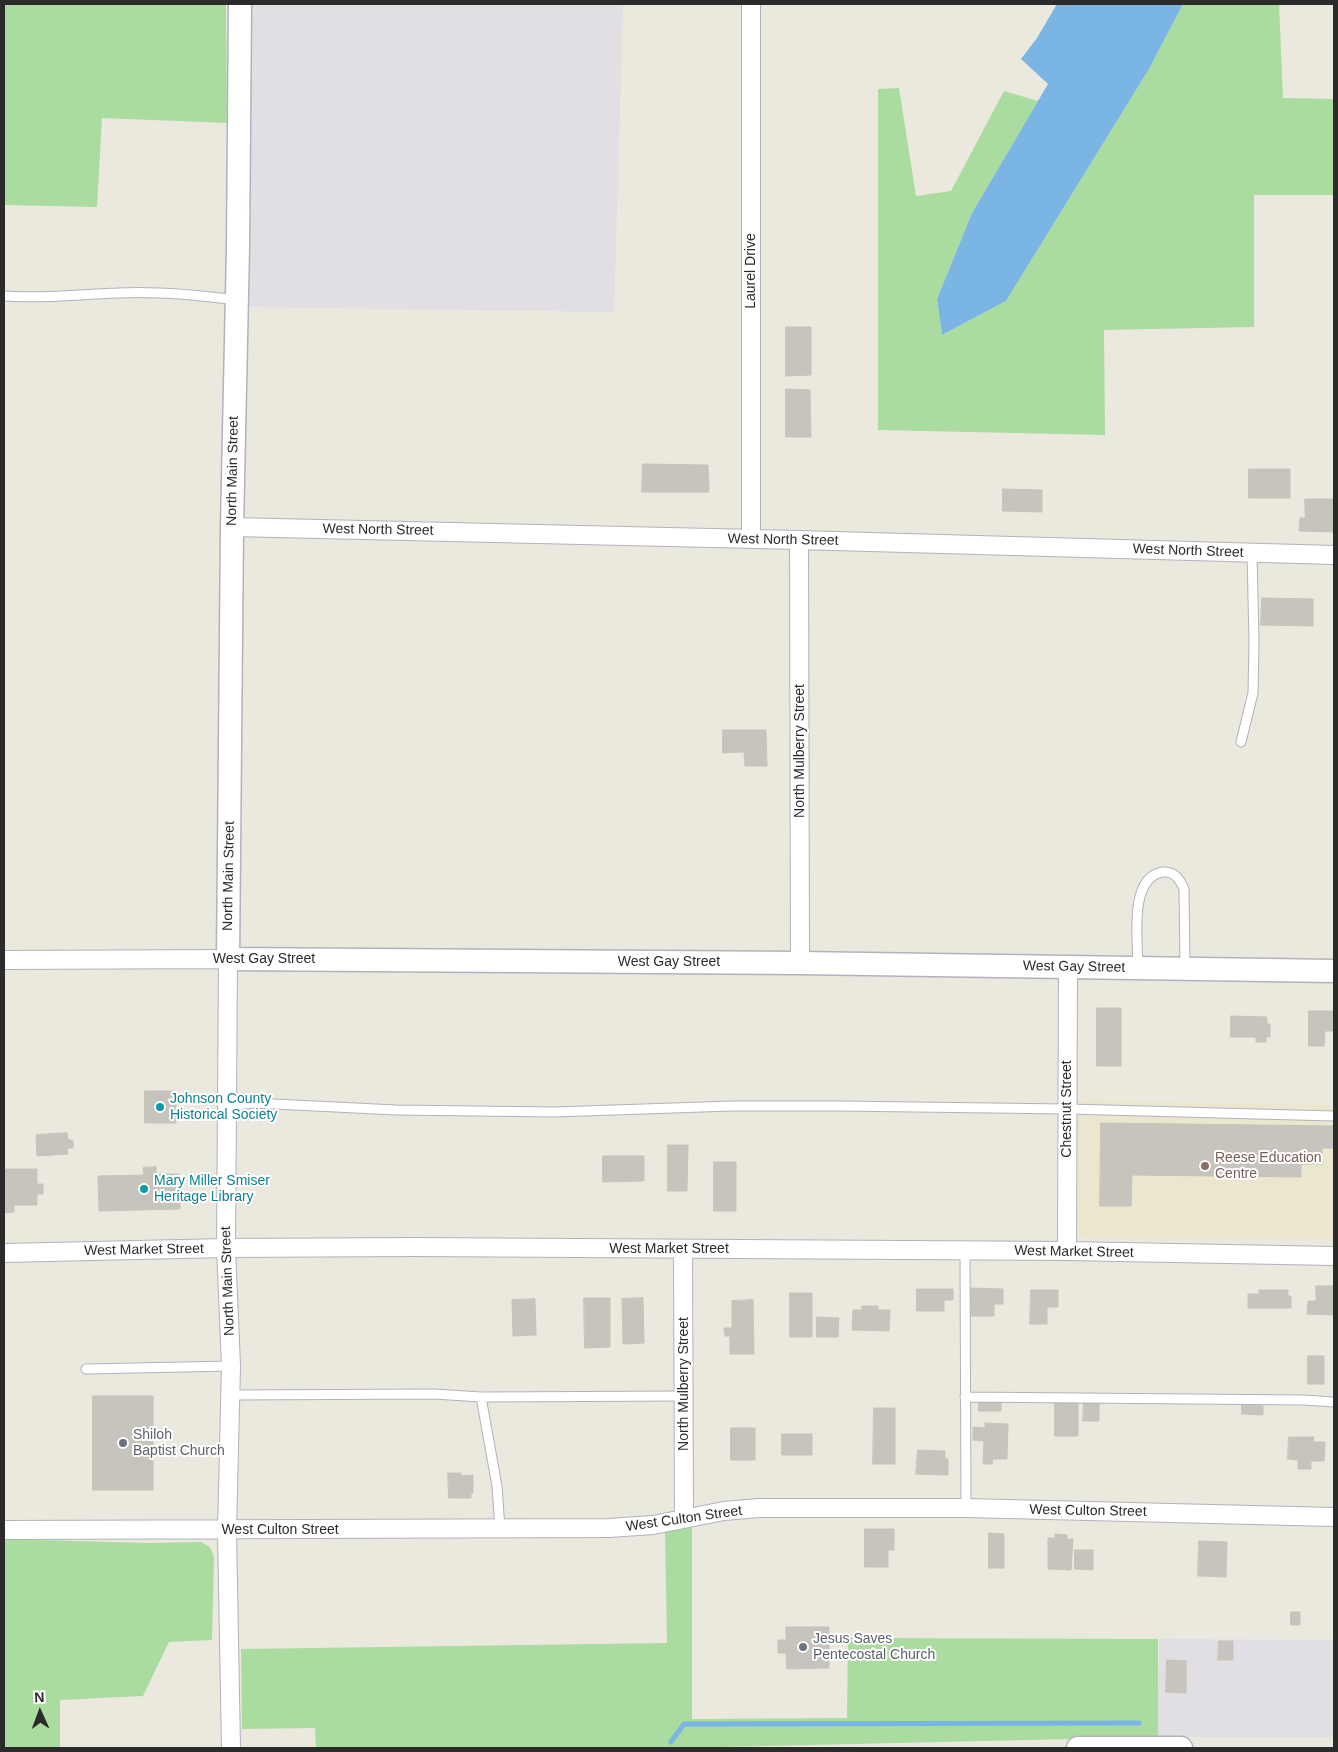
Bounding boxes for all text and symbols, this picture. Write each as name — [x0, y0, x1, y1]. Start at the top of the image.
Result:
street label: Laurel Drive — [743, 233, 759, 309]
street label: North Main Street — [224, 416, 242, 526]
street label: West North Street — [322, 521, 434, 539]
street label: West North Street — [727, 531, 839, 549]
street label: West North Street — [1132, 541, 1244, 561]
street label: North Mulberry Street — [792, 684, 808, 818]
street label: North Main Street — [220, 821, 238, 931]
street label: West Gay Street — [213, 951, 315, 967]
street label: West Gay Street — [618, 954, 720, 970]
street label: West Gay Street — [1023, 958, 1125, 976]
street label: Chestnut Street — [1059, 1060, 1075, 1158]
place label: Johnson County Historical Society — [170, 1091, 277, 1124]
marker: Johnson County Historical Society — [154, 1101, 166, 1113]
place label: Reese Education Centre — [1215, 1150, 1322, 1182]
marker: Reese Education Centre — [1199, 1160, 1211, 1172]
place label: Mary Miller Smiser Heritage Library — [154, 1173, 270, 1206]
marker: Mary Miller Smiser Heritage Library — [138, 1183, 150, 1195]
street label: North Main Street — [218, 1226, 238, 1336]
street label: West Market Street — [84, 1241, 204, 1259]
street label: West Market Street — [609, 1241, 729, 1257]
street label: West Market Street — [1014, 1243, 1134, 1261]
street label: North Mulberry Street — [676, 1317, 692, 1451]
place label: Shiloh Baptist Church — [133, 1427, 225, 1460]
marker: Shiloh Baptist Church — [117, 1437, 129, 1449]
street label: West Culton Street — [1029, 1502, 1147, 1520]
street label: West Culton Street — [625, 1503, 743, 1535]
street label: West Culton Street — [221, 1522, 339, 1538]
place label: Jesus Saves Pentecostal Church — [813, 1631, 935, 1664]
marker: Jesus Saves Pentecostal Church — [797, 1641, 809, 1653]
north arrow — [15, 1687, 65, 1737]
text: N — [34, 1689, 45, 1705]

